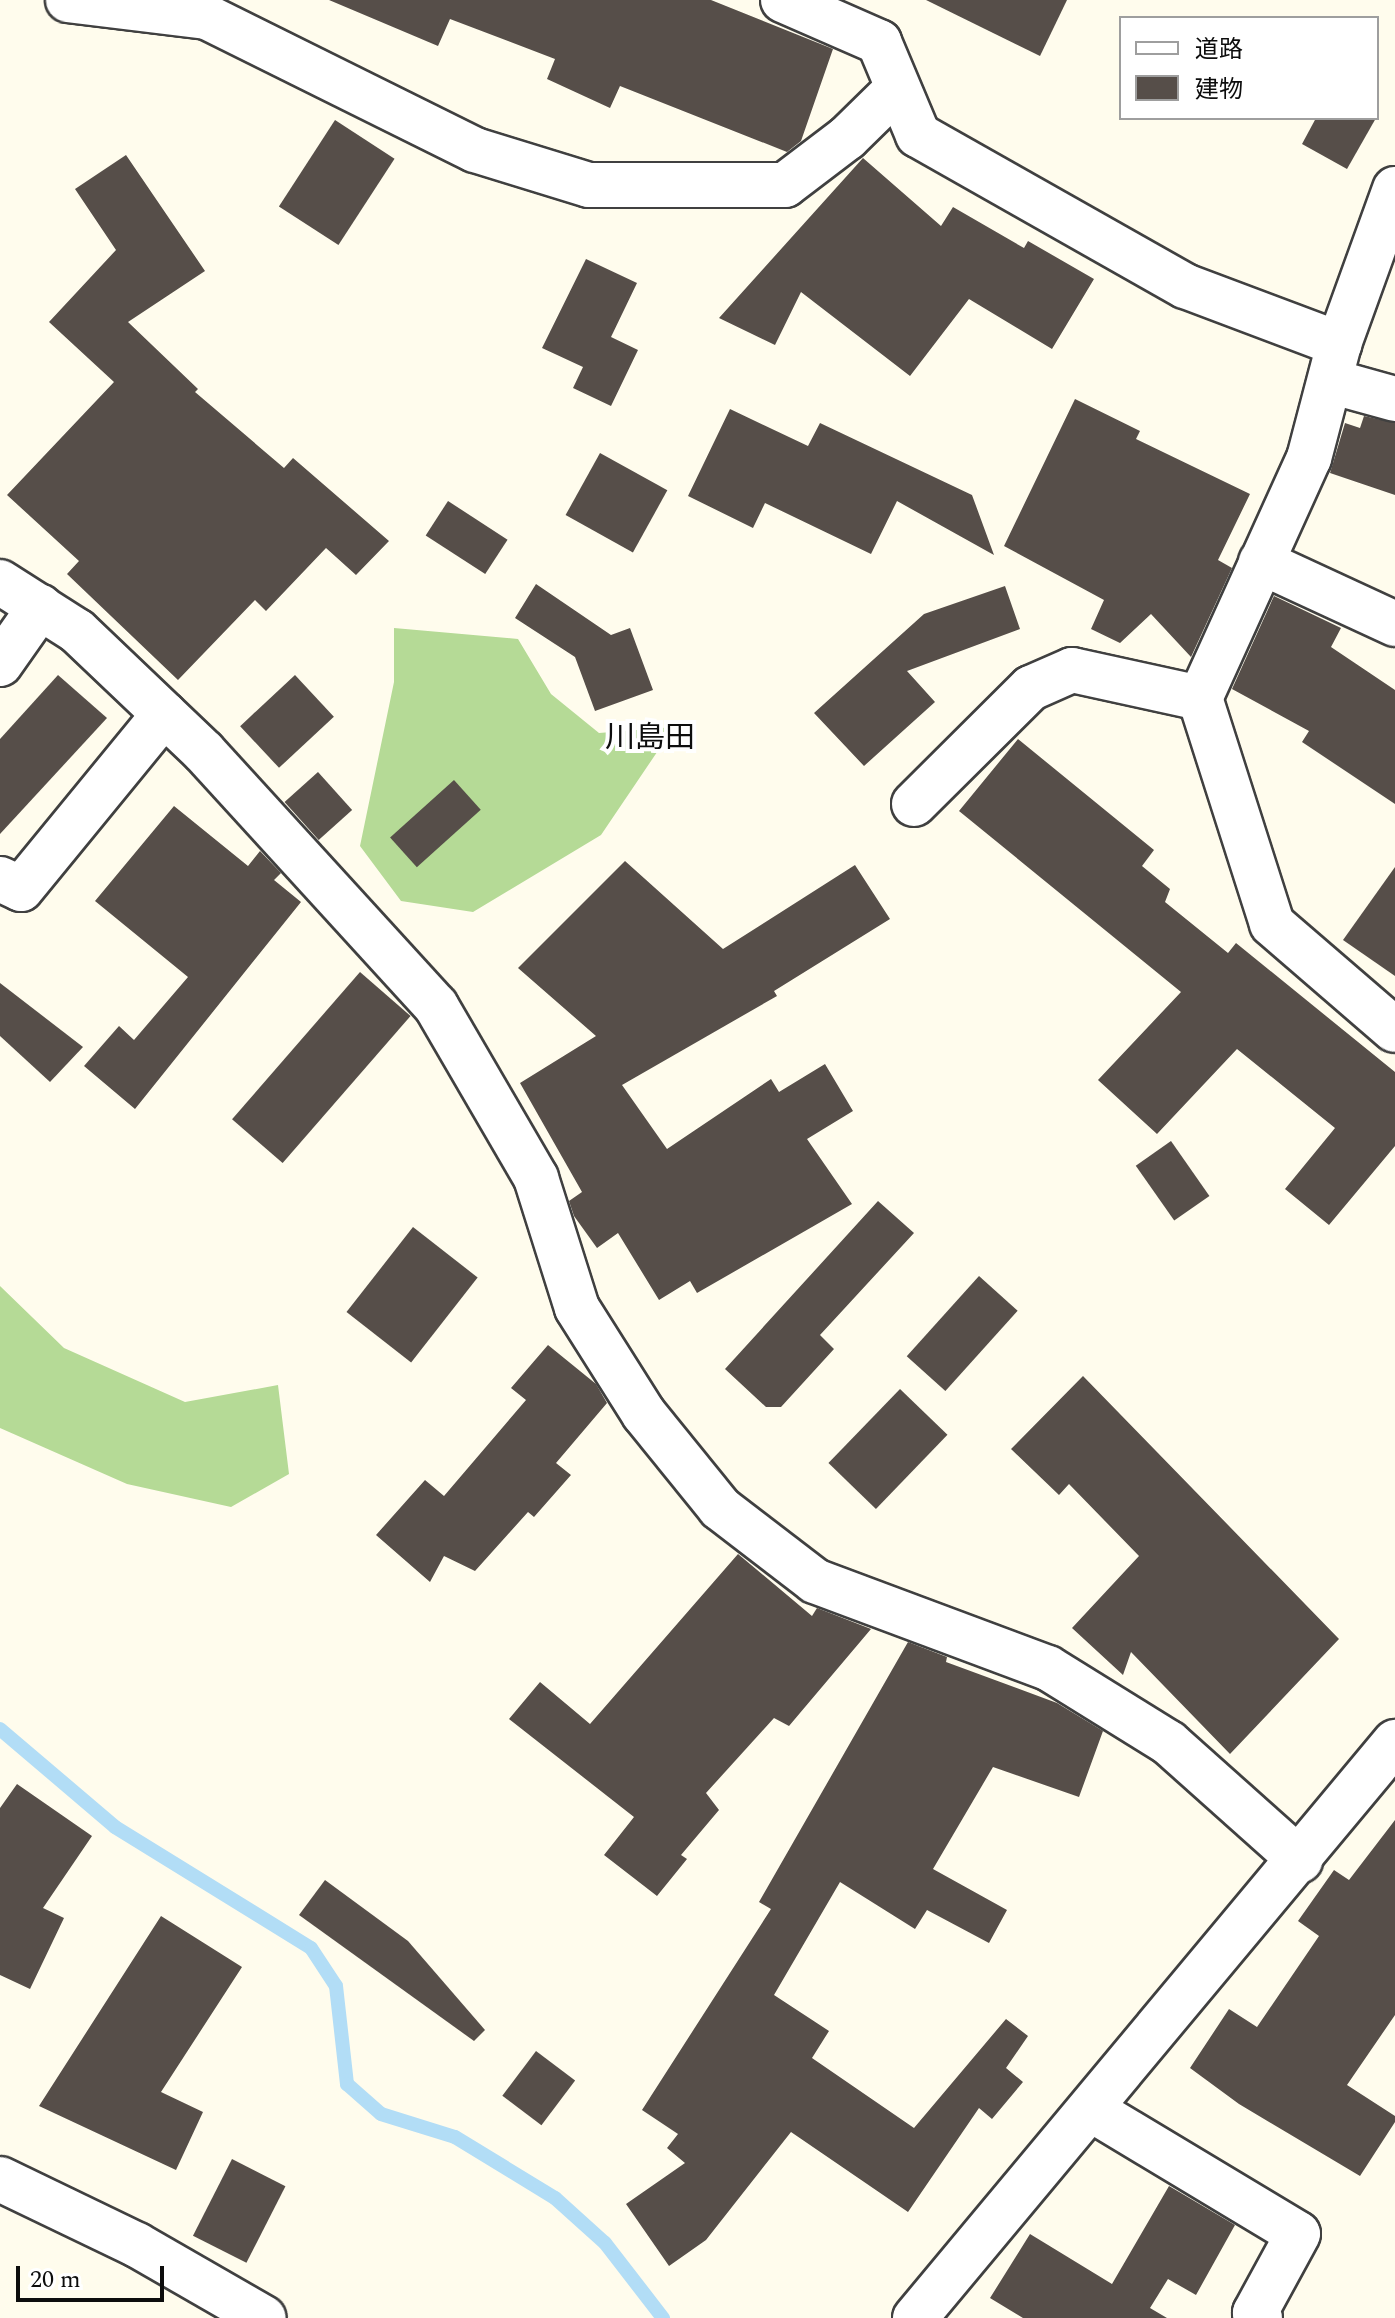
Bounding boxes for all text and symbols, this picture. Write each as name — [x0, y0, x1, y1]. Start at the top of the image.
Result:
legend — [1119, 16, 1379, 120]
text: 道路 — [1195, 32, 1243, 68]
text: 建物 — [1195, 72, 1243, 108]
district label: 川島田 — [605, 720, 695, 756]
scale bar — [20, 2250, 168, 2300]
text: 20 m — [30, 2262, 81, 2298]

